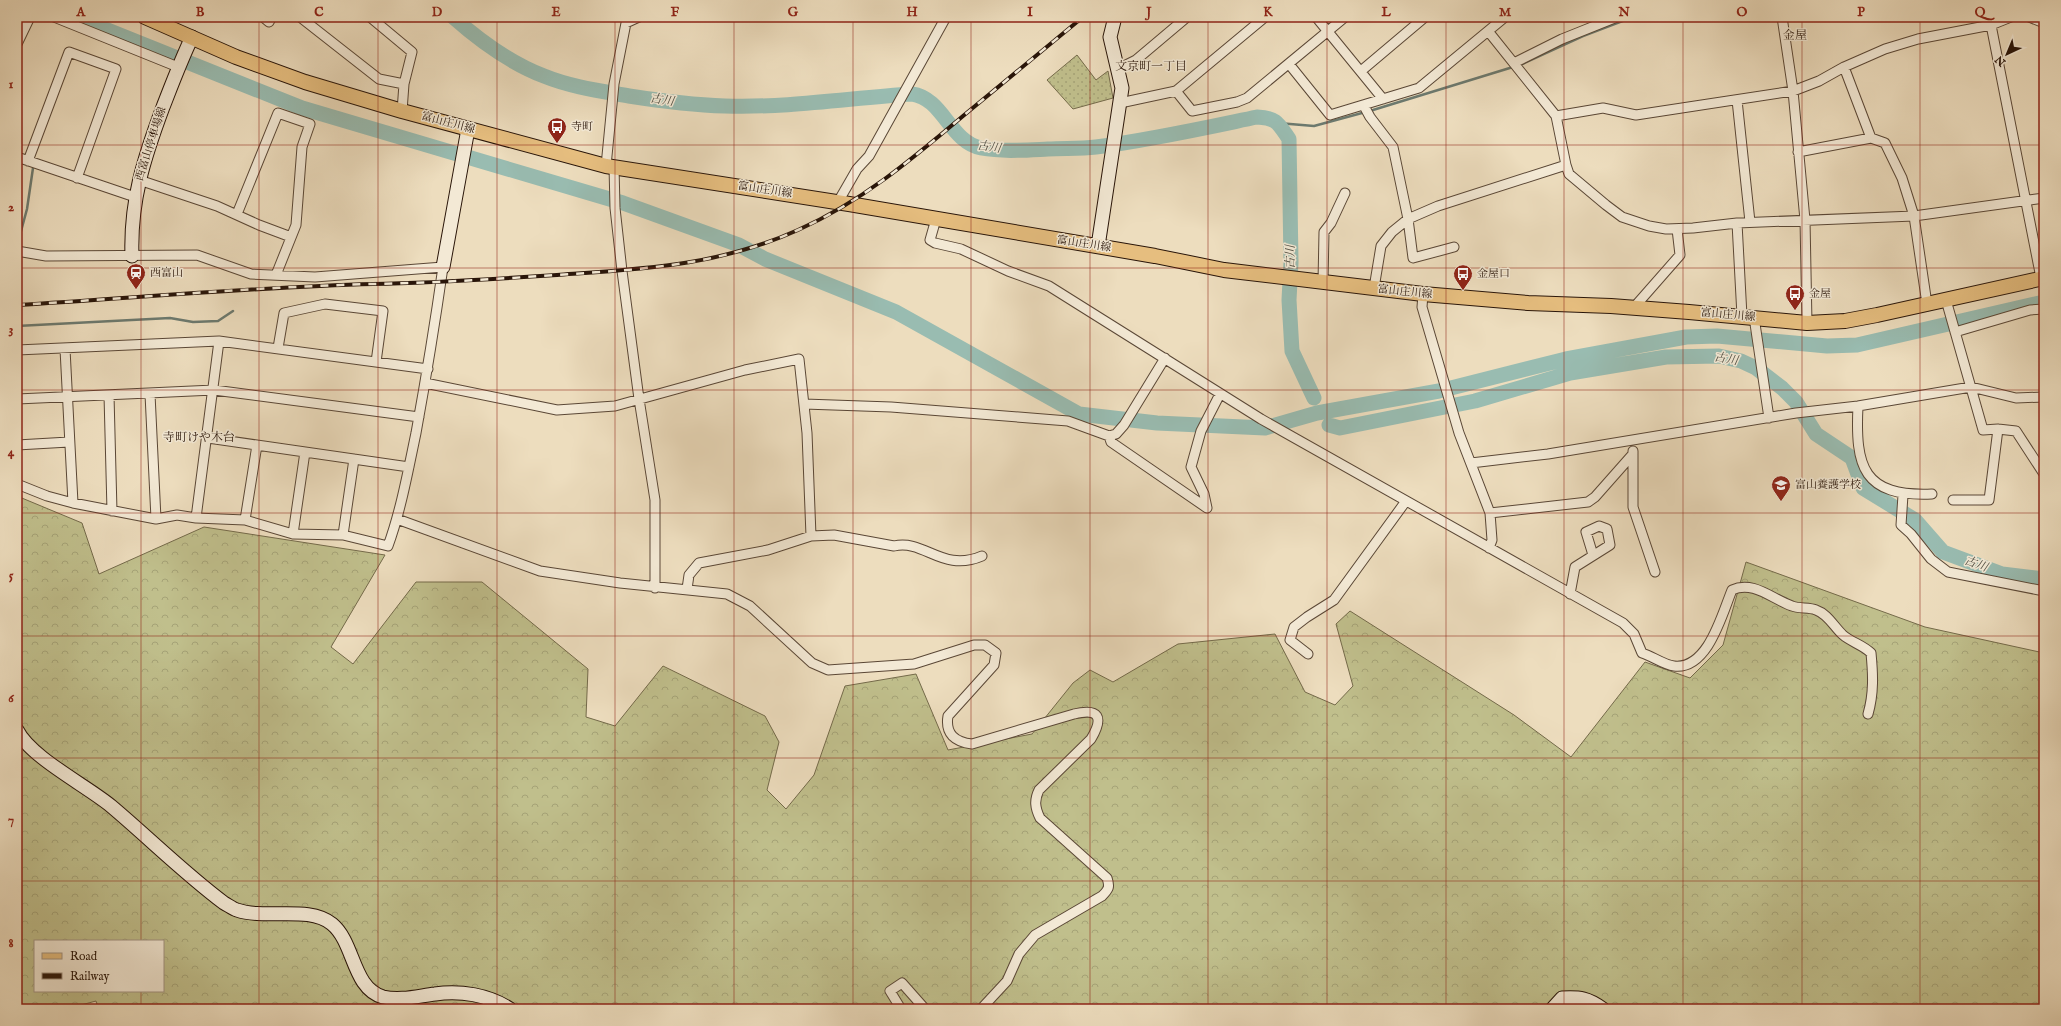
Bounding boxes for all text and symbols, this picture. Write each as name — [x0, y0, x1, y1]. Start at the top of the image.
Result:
text: A — [76, 4, 87, 21]
text: B — [196, 4, 205, 21]
text: C — [314, 4, 324, 21]
text: D — [432, 4, 443, 21]
text: E — [551, 4, 561, 21]
text: F — [671, 4, 680, 21]
text: G — [788, 4, 799, 21]
text: H — [906, 4, 918, 21]
text: I — [1027, 4, 1033, 21]
text: J — [1144, 4, 1152, 21]
text: K — [1263, 4, 1273, 21]
text: L — [1380, 4, 1391, 21]
text: M — [1499, 4, 1512, 21]
text: N — [1617, 4, 1630, 21]
text: O — [1737, 4, 1748, 21]
text: P — [1857, 4, 1865, 21]
text: Q — [1975, 4, 1995, 21]
district label: 金屋 — [1783, 28, 1807, 43]
north arrow — [1987, 34, 2027, 74]
text: N — [1992, 52, 2010, 70]
district label: 文京町一丁目 — [1115, 59, 1187, 74]
text: 1 — [9, 76, 14, 93]
water label: 古川 — [649, 91, 677, 110]
street label: 西富山停車場線 — [132, 105, 170, 183]
street label: 富山庄川線 — [420, 109, 476, 137]
bus stop icon: 寺町 — [546, 116, 568, 144]
place label: 寺町 — [571, 120, 593, 134]
water label: 古川 — [976, 138, 1004, 156]
street label: 富山庄川線 — [737, 179, 793, 201]
text: 2 — [8, 199, 14, 216]
street label: 富山庄川線 — [1056, 233, 1112, 255]
water label: 古川 — [1283, 243, 1298, 269]
station icon: 西富山 — [125, 262, 147, 290]
bus stop icon: 金屋口 — [1452, 263, 1474, 291]
place label: 西富山 — [150, 266, 183, 280]
place label: 金屋口 — [1477, 267, 1510, 281]
street label: 富山庄川線 — [1377, 282, 1433, 302]
bus stop icon: 金屋 — [1784, 283, 1806, 311]
place label: 金屋 — [1809, 287, 1831, 301]
street label: 富山庄川線 — [1700, 306, 1756, 324]
text: 3 — [9, 321, 14, 338]
water label: 古川 — [1713, 350, 1741, 369]
district label: 寺町けや木台 — [163, 430, 235, 445]
text: 4 — [8, 444, 15, 461]
school or university icon: 富山養護学校 — [1770, 474, 1792, 502]
place label: 富山養護学校 — [1795, 478, 1861, 492]
water label: 古川 — [1962, 553, 1992, 576]
text: 5 — [9, 567, 14, 584]
text: 6 — [8, 690, 14, 707]
text: 7 — [8, 812, 14, 829]
text: 8 — [8, 935, 14, 952]
legend — [34, 940, 164, 992]
text: Road — [70, 949, 98, 964]
text: Railway — [70, 969, 109, 984]

